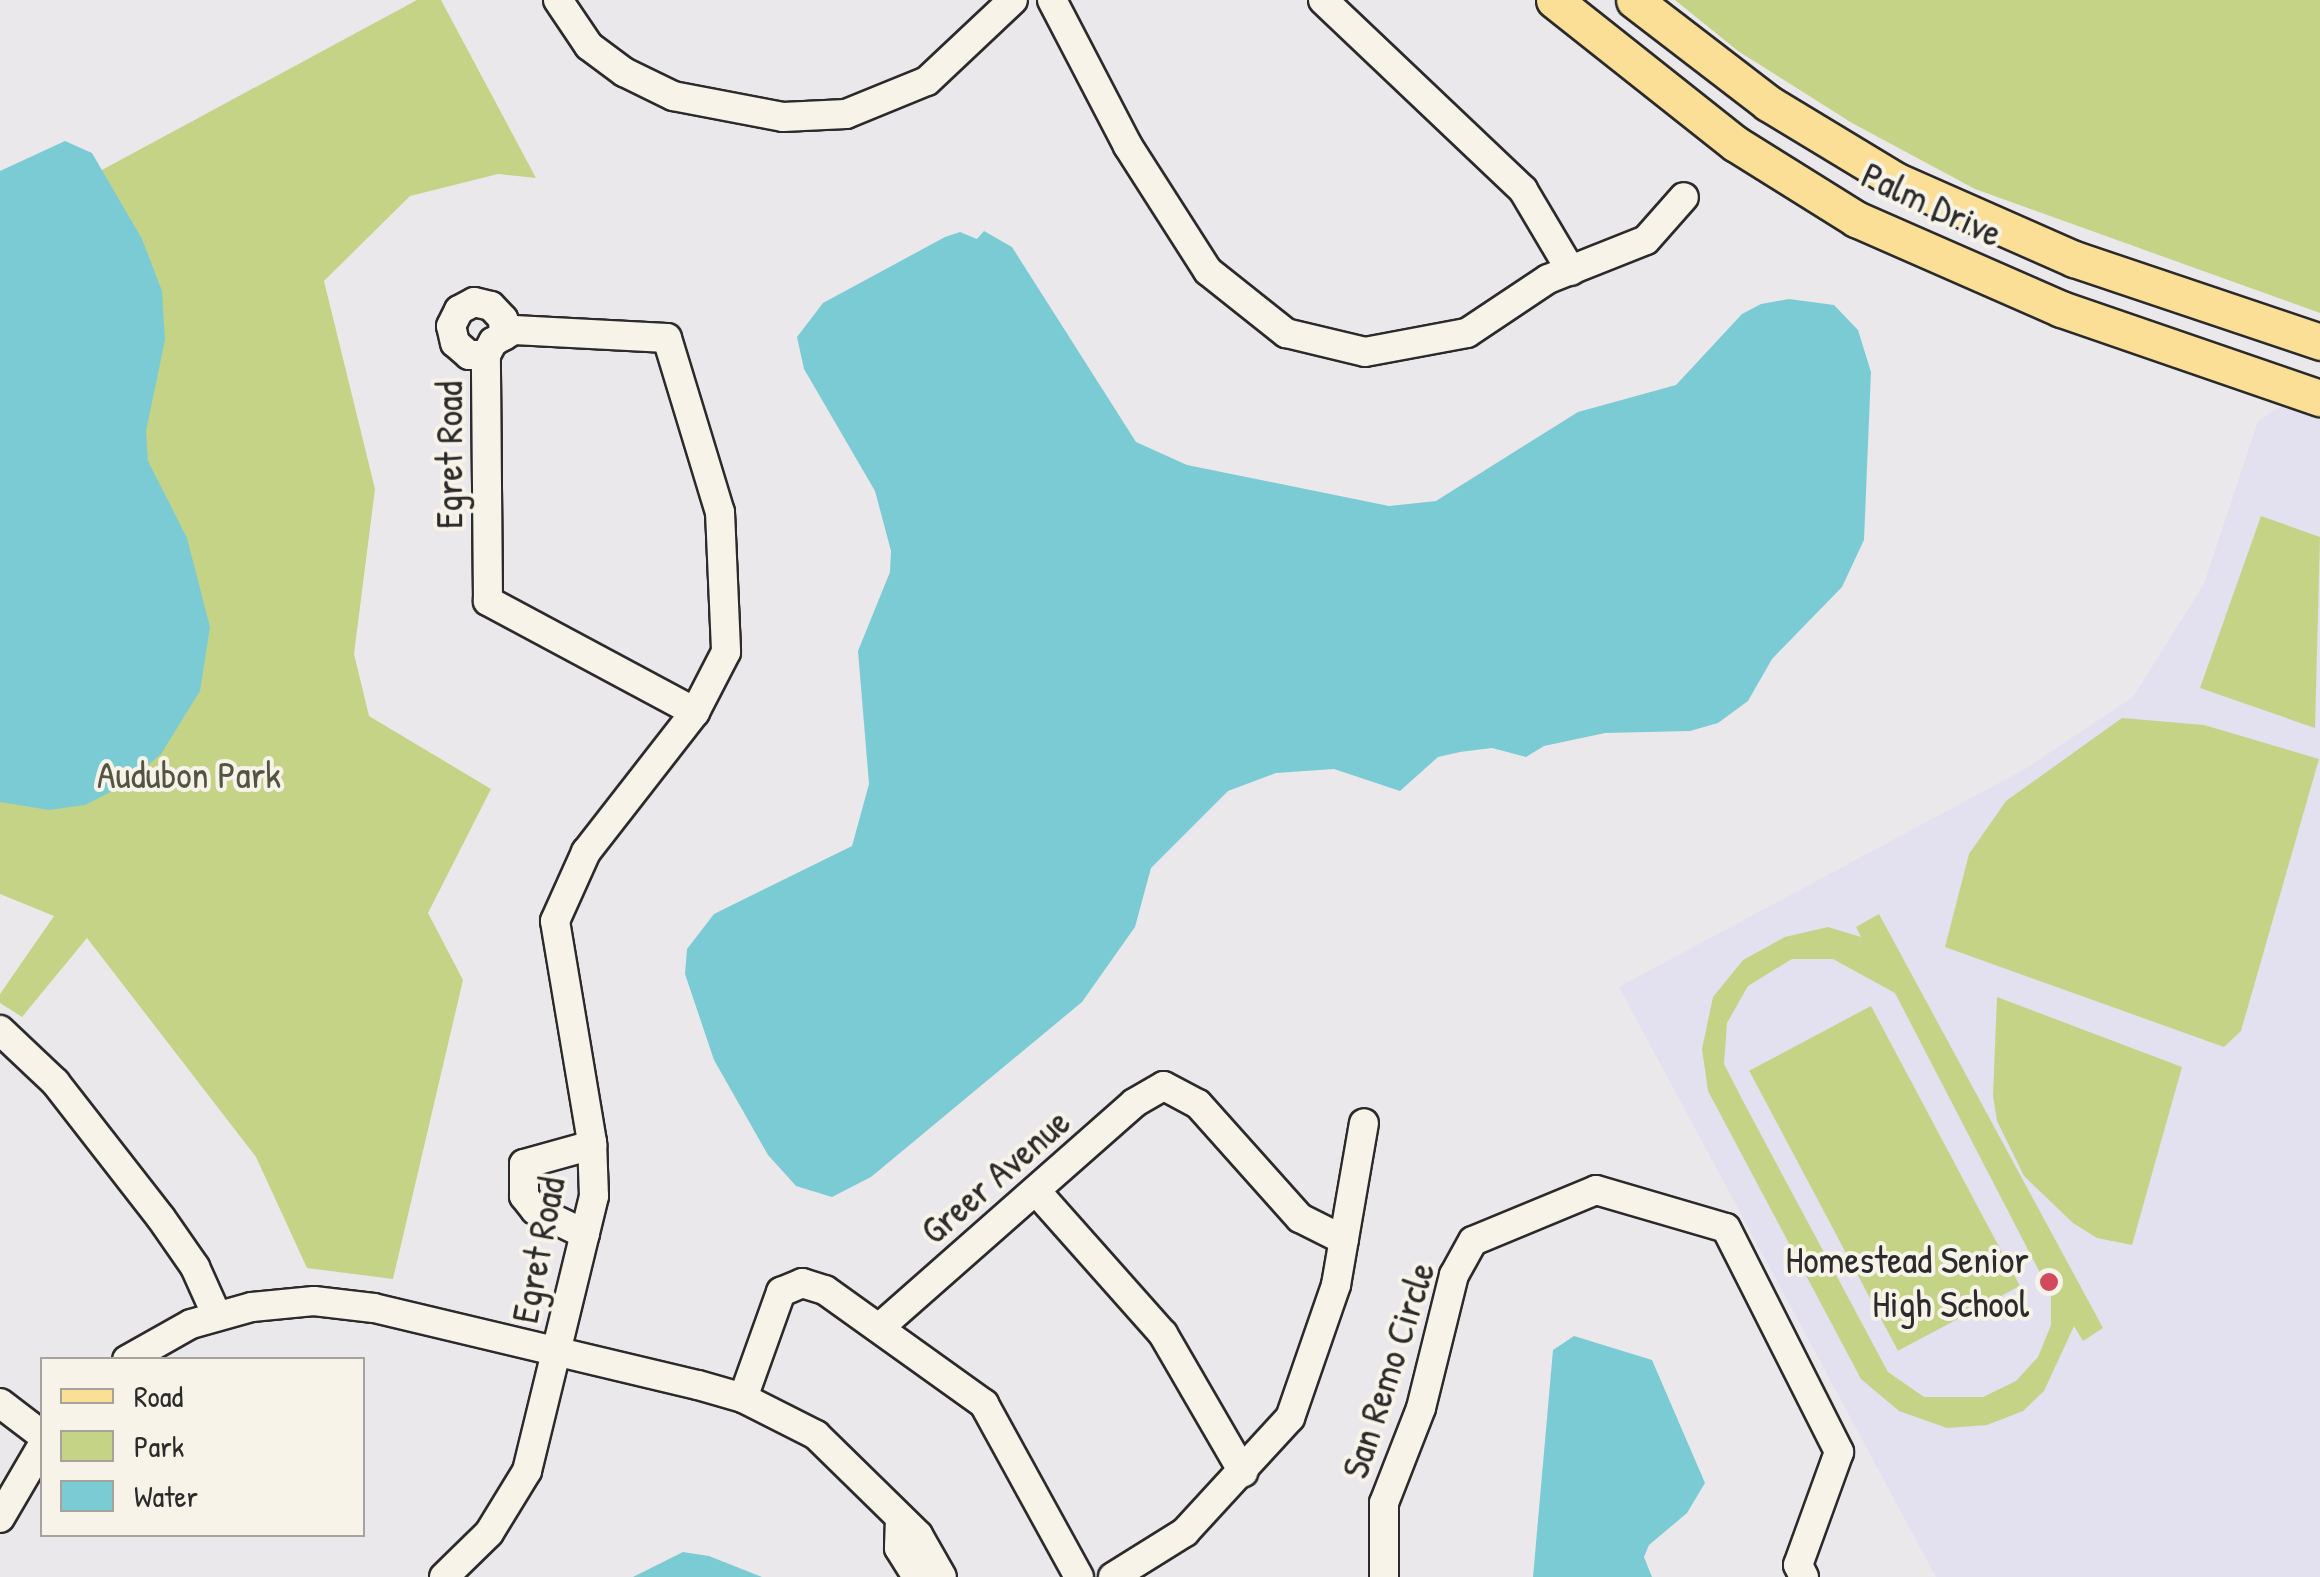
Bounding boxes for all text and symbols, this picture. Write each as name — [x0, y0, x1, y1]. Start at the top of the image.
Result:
street label: Palm Drive — [1855, 152, 2009, 256]
street label: Egret Road — [426, 381, 472, 529]
park label: Audubon Park — [97, 752, 281, 798]
street label: Greer Avenue — [911, 1099, 1079, 1253]
street label: Egret Road — [502, 1173, 574, 1327]
place label: Homestead Senior High School — [1785, 1237, 2029, 1326]
street label: San Remo Circle — [1332, 1256, 1444, 1484]
marker: Homestead Senior High School — [2038, 1271, 2060, 1293]
legend — [40, 1357, 365, 1537]
text: Road — [134, 1376, 183, 1416]
text: Park — [134, 1426, 184, 1466]
text: Water — [134, 1476, 198, 1516]

